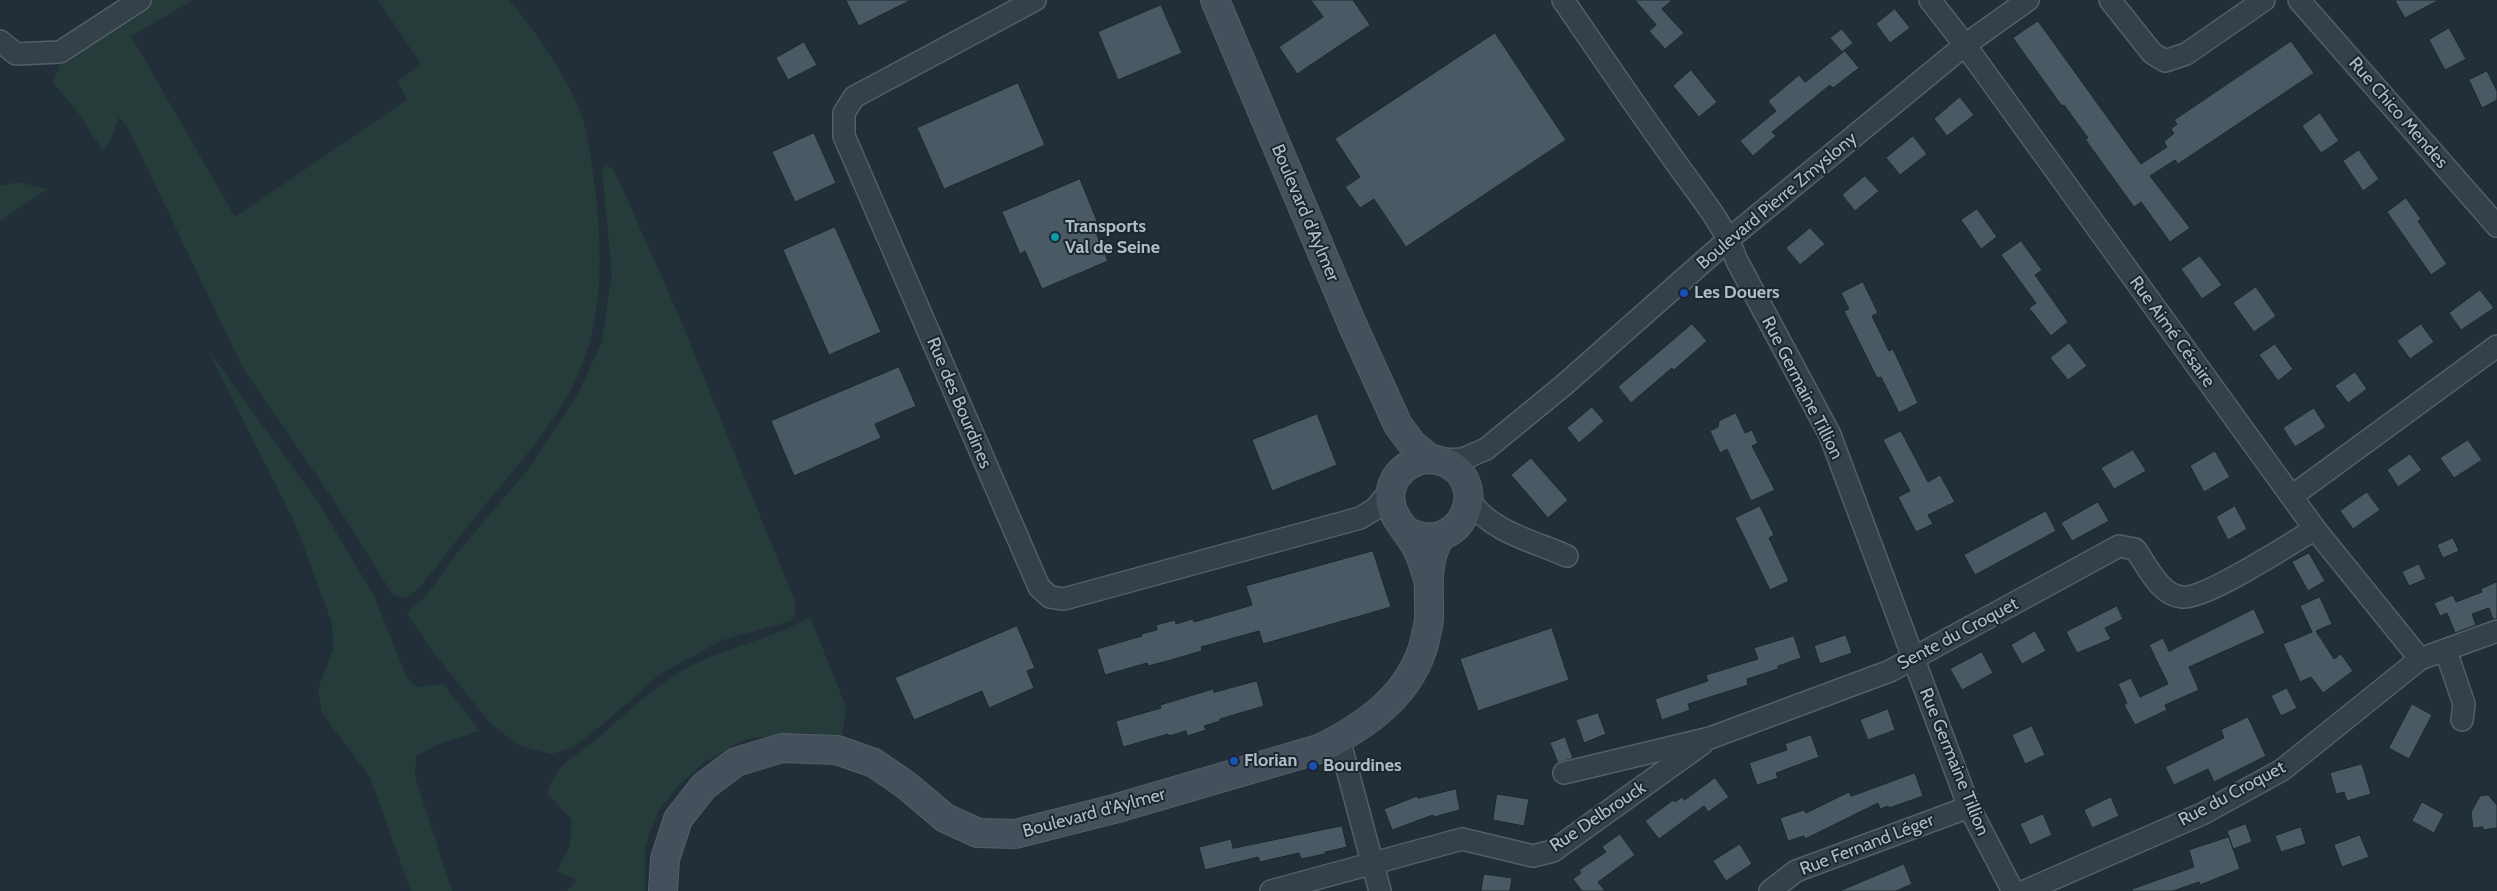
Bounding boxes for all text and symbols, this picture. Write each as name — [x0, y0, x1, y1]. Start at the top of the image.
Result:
street label: Rue Chico Mendes — [2344, 53, 2452, 173]
street label: Boulevard Pierre Zmyslony — [1693, 128, 1861, 274]
street label: Boulevard d'Aylmer — [1266, 141, 1344, 285]
place label: Transports Val de Seine — [1065, 216, 1160, 258]
marker: Transports Val de Seine — [1049, 231, 1061, 243]
street label: Rue Aimé Césaire — [2124, 272, 2220, 392]
place label: Les Douers — [1694, 282, 1780, 304]
marker: Les Douers — [1678, 287, 1690, 299]
street label: Rue Germaine Tillion — [1757, 313, 1847, 463]
street label: Rue des Bourdines — [922, 334, 996, 472]
street label: Sente du Croquet — [1894, 593, 2022, 675]
street label: Rue Germaine Tillion — [1915, 685, 1993, 839]
place label: Florian — [1244, 750, 1297, 772]
marker: Florian — [1228, 755, 1240, 767]
place label: Bourdines — [1323, 755, 1402, 777]
street label: Rue du Croquet — [2175, 757, 2289, 831]
marker: Bourdines — [1307, 760, 1319, 772]
street label: Rue Delbrouck — [1546, 777, 1650, 857]
street label: Boulevard d'Aylmer — [1020, 784, 1168, 842]
street label: Rue Fernand Léger — [1797, 810, 1937, 880]

